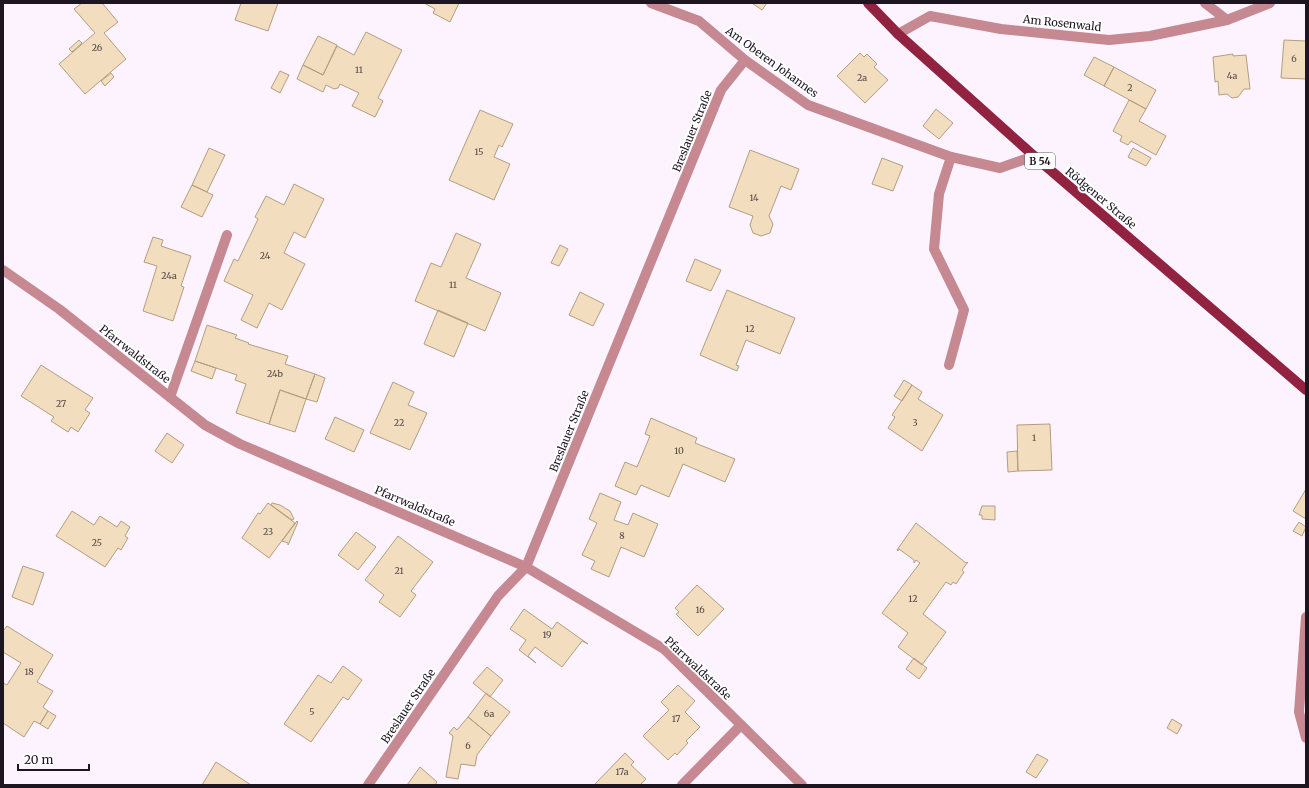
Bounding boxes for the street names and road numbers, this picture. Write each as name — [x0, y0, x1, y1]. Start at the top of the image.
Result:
street label: Am Rosenwald — [1021, 12, 1102, 34]
street label: Am Oberen Johannes — [722, 23, 821, 100]
street label: Breslauer Straße — [669, 88, 715, 174]
road number: B 54 — [1025, 153, 1055, 169]
street label: Rödgener Straße — [1063, 164, 1140, 232]
street label: Pfarrwaldstraße — [97, 322, 173, 386]
street label: Breslauer Straße — [546, 388, 592, 474]
street label: Pfarrwaldstraße — [373, 483, 458, 529]
street label: Pfarrwaldstraße — [662, 633, 734, 703]
street label: Breslauer Straße — [378, 666, 438, 746]

